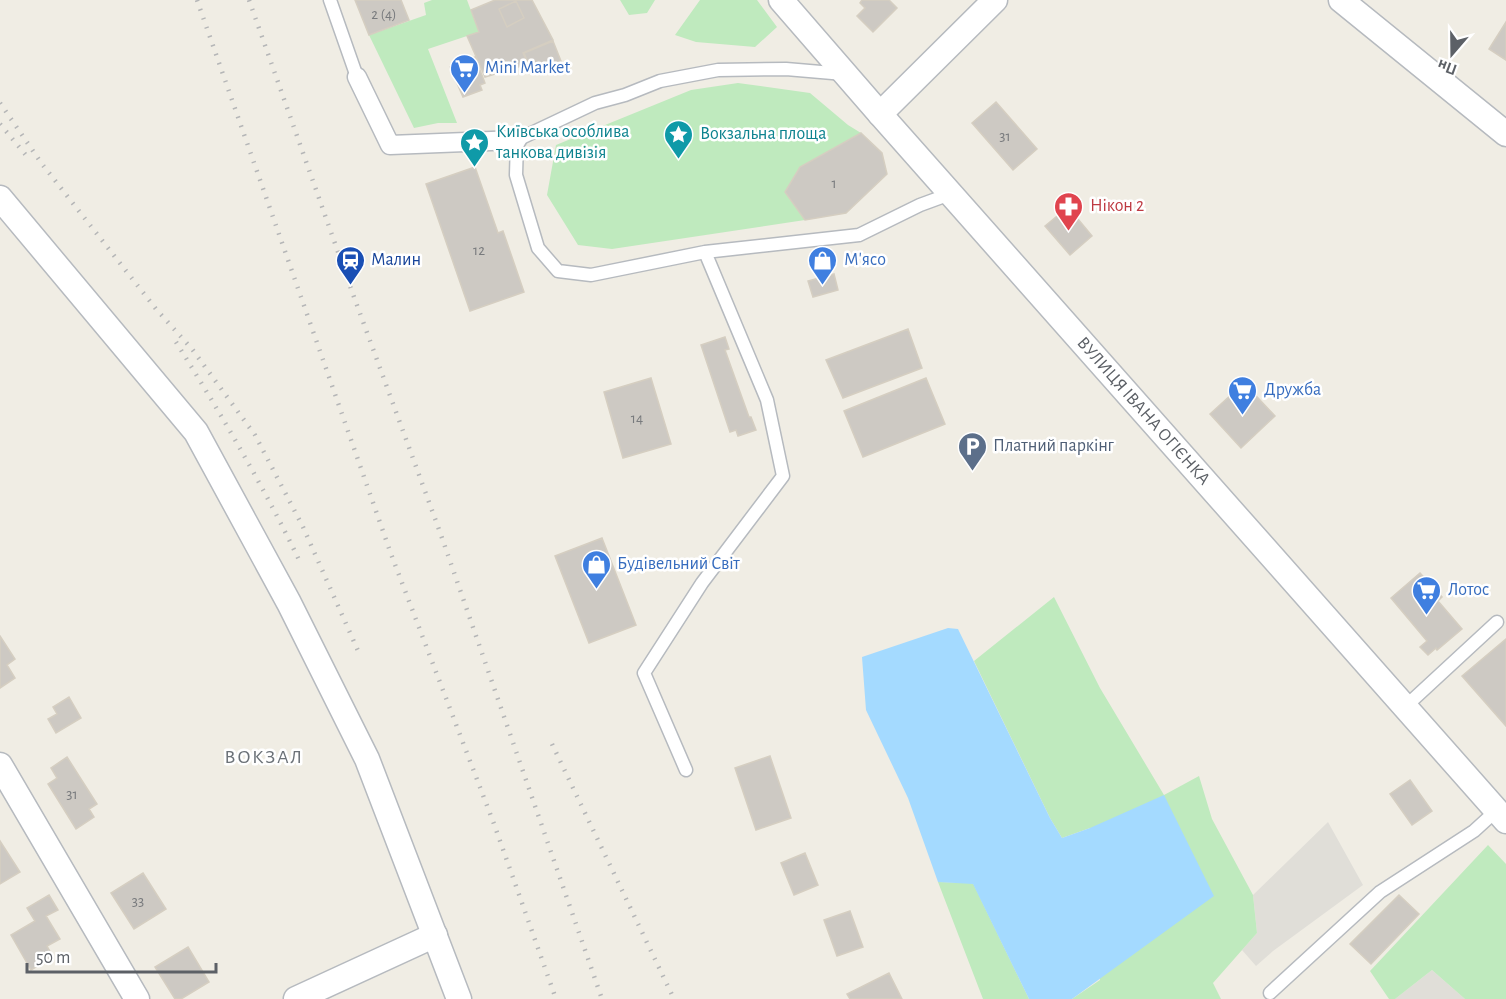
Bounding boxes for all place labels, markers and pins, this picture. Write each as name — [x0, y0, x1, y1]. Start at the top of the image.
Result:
supermarket icon: Mini Market — [448, 52, 480, 94]
place label: Mini Market — [485, 59, 570, 77]
place icon: Вокзальна площа — [663, 118, 695, 160]
place label: Київська особлива танкова дивізія — [495, 122, 630, 162]
place label: Вокзальна площа — [700, 125, 827, 143]
place icon: Київська особлива танкова дивізія — [459, 126, 491, 168]
pharmacy icon: Нікон 2 — [1053, 190, 1085, 232]
place label: Нікон 2 — [1090, 197, 1144, 215]
station icon: Малин — [334, 244, 366, 286]
shop icon: М'ясо — [807, 244, 839, 286]
place label: Малин — [371, 251, 421, 269]
place label: М'ясо — [844, 251, 886, 269]
supermarket icon: Дружба — [1227, 374, 1259, 416]
place label: Дружба — [1264, 380, 1321, 399]
parking icon: Платний паркінг — [956, 430, 988, 472]
place label: Платний паркінг — [993, 437, 1115, 455]
shop icon: Будівельний Світ — [580, 548, 612, 590]
place label: Будівельний Світ — [617, 555, 740, 573]
supermarket icon: Лотос — [1411, 574, 1443, 616]
place label: Лотос — [1448, 581, 1489, 599]

